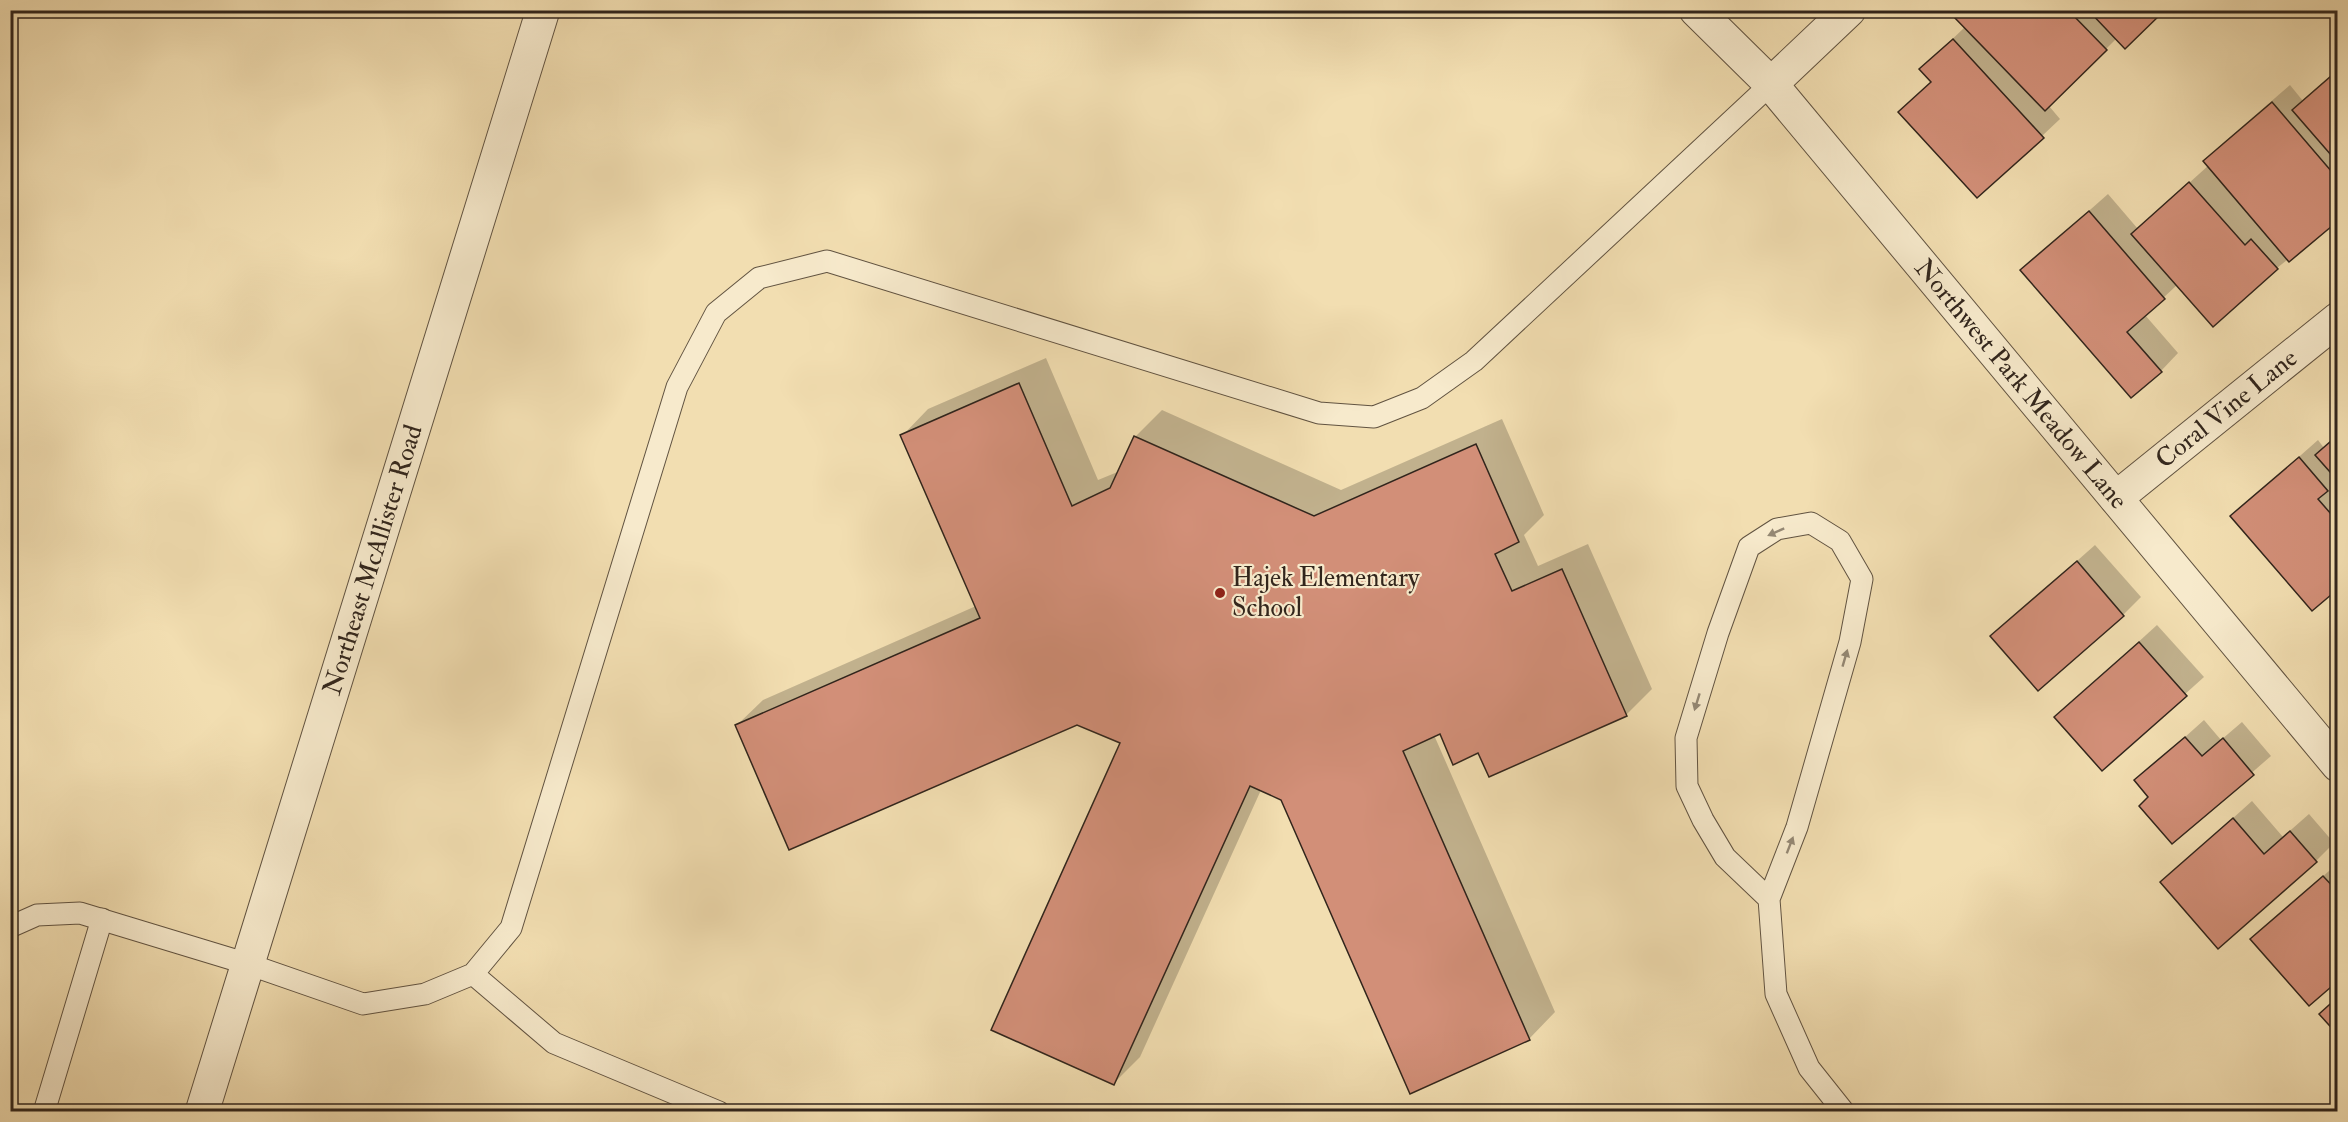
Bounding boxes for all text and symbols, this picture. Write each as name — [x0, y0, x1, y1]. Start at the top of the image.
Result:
street label: Northwest Park Meadow Lane — [1908, 253, 2134, 516]
street label: Coral Vine Lane — [2149, 342, 2304, 476]
street label: Northeast McAllister Road — [316, 421, 430, 699]
one-way arrow — [1766, 527, 1784, 537]
place label: Hajek Elementary School — [1232, 562, 1420, 624]
marker: Hajek Elementary School — [1213, 586, 1227, 600]
one-way arrow — [1841, 648, 1851, 667]
one-way arrow — [1692, 693, 1701, 711]
one-way arrow — [1786, 835, 1796, 853]

